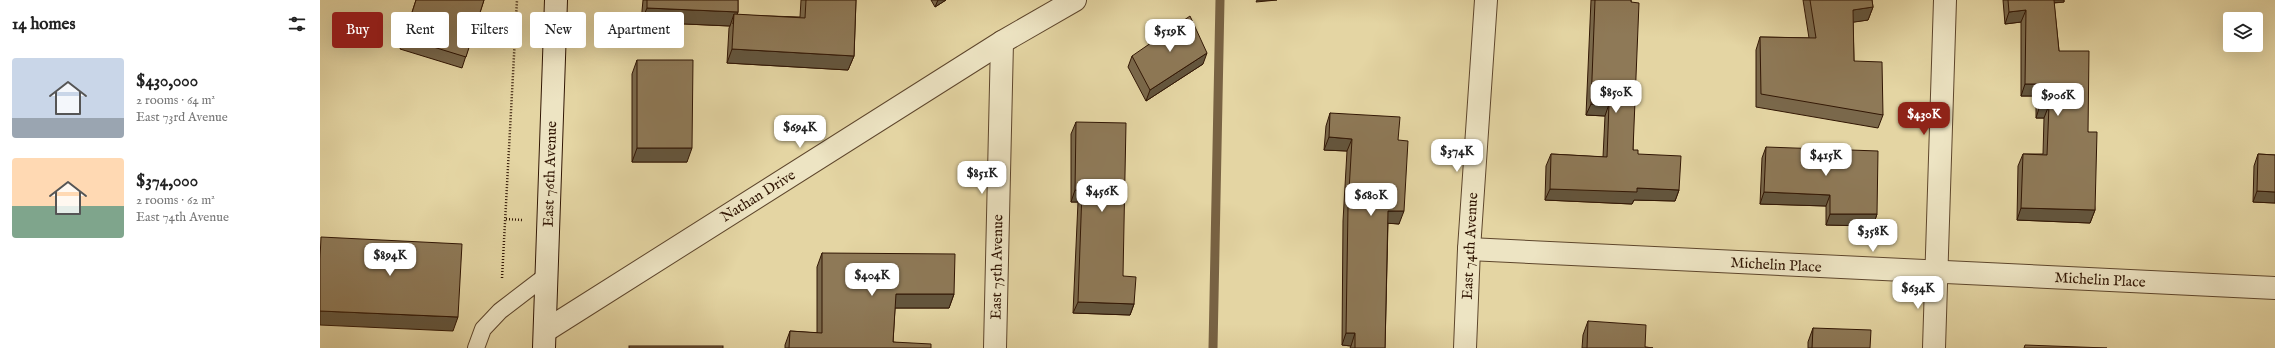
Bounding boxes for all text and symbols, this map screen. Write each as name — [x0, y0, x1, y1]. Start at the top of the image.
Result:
chip: Buy — [332, 12, 383, 48]
chip: Rent — [391, 12, 449, 48]
chip: Filters — [457, 12, 522, 48]
chip: New — [530, 12, 586, 48]
chip: Apartment — [594, 12, 684, 48]
map controls — [2223, 12, 2263, 52]
button: layers — [2223, 12, 2263, 52]
icon: filters — [286, 13, 308, 35]
text: 14 homes — [12, 14, 75, 35]
pin: $519K — [1142, 19, 1198, 53]
text: $519K — [1154, 23, 1186, 40]
text: $430,000 — [136, 71, 198, 92]
icon: home — [44, 74, 92, 122]
pin: $850K — [1588, 80, 1644, 114]
pin: $906K — [2030, 83, 2086, 117]
text: $850K — [1600, 84, 1632, 101]
text: $906K — [2041, 87, 2075, 104]
text: 2 rooms · 64 m² — [136, 92, 215, 109]
pin: $430K — [1896, 102, 1952, 136]
text: $430K — [1907, 106, 1941, 123]
text: East 73rd Avenue — [136, 109, 228, 126]
pin: $694K — [772, 115, 828, 149]
text: $694K — [783, 119, 817, 136]
street label: East 76th Avenue — [539, 121, 561, 227]
pin: $374K — [1429, 139, 1485, 173]
text: $374K — [1440, 143, 1474, 160]
pin: $415K — [1798, 143, 1854, 177]
text: $415K — [1810, 147, 1842, 164]
pin: $851K — [954, 161, 1010, 195]
street label: Nathan Drive — [717, 165, 799, 227]
text: $851K — [966, 165, 998, 182]
text: $374,000 — [136, 171, 198, 192]
icon: home — [44, 174, 92, 222]
pin: $456K — [1074, 179, 1130, 213]
text: $456K — [1085, 183, 1119, 200]
pin: $680K — [1343, 183, 1399, 217]
text: $680K — [1354, 187, 1388, 204]
text: 2 rooms · 62 m² — [136, 192, 215, 209]
street label: East 74th Avenue — [1458, 192, 1482, 300]
text: East 74th Avenue — [136, 209, 229, 226]
street label: East 75th Avenue — [987, 214, 1007, 320]
pin: $358K — [1845, 219, 1901, 253]
text: $358K — [1857, 223, 1889, 240]
pin: $894K — [362, 243, 418, 277]
text: $894K — [373, 247, 407, 264]
street label: Michelin Place — [1730, 253, 1822, 277]
pin: $404K — [844, 263, 900, 297]
text: $404K — [854, 267, 890, 284]
street label: Michelin Place — [2054, 268, 2146, 292]
pin: $634K — [1890, 276, 1946, 310]
text: $634K — [1901, 280, 1935, 297]

